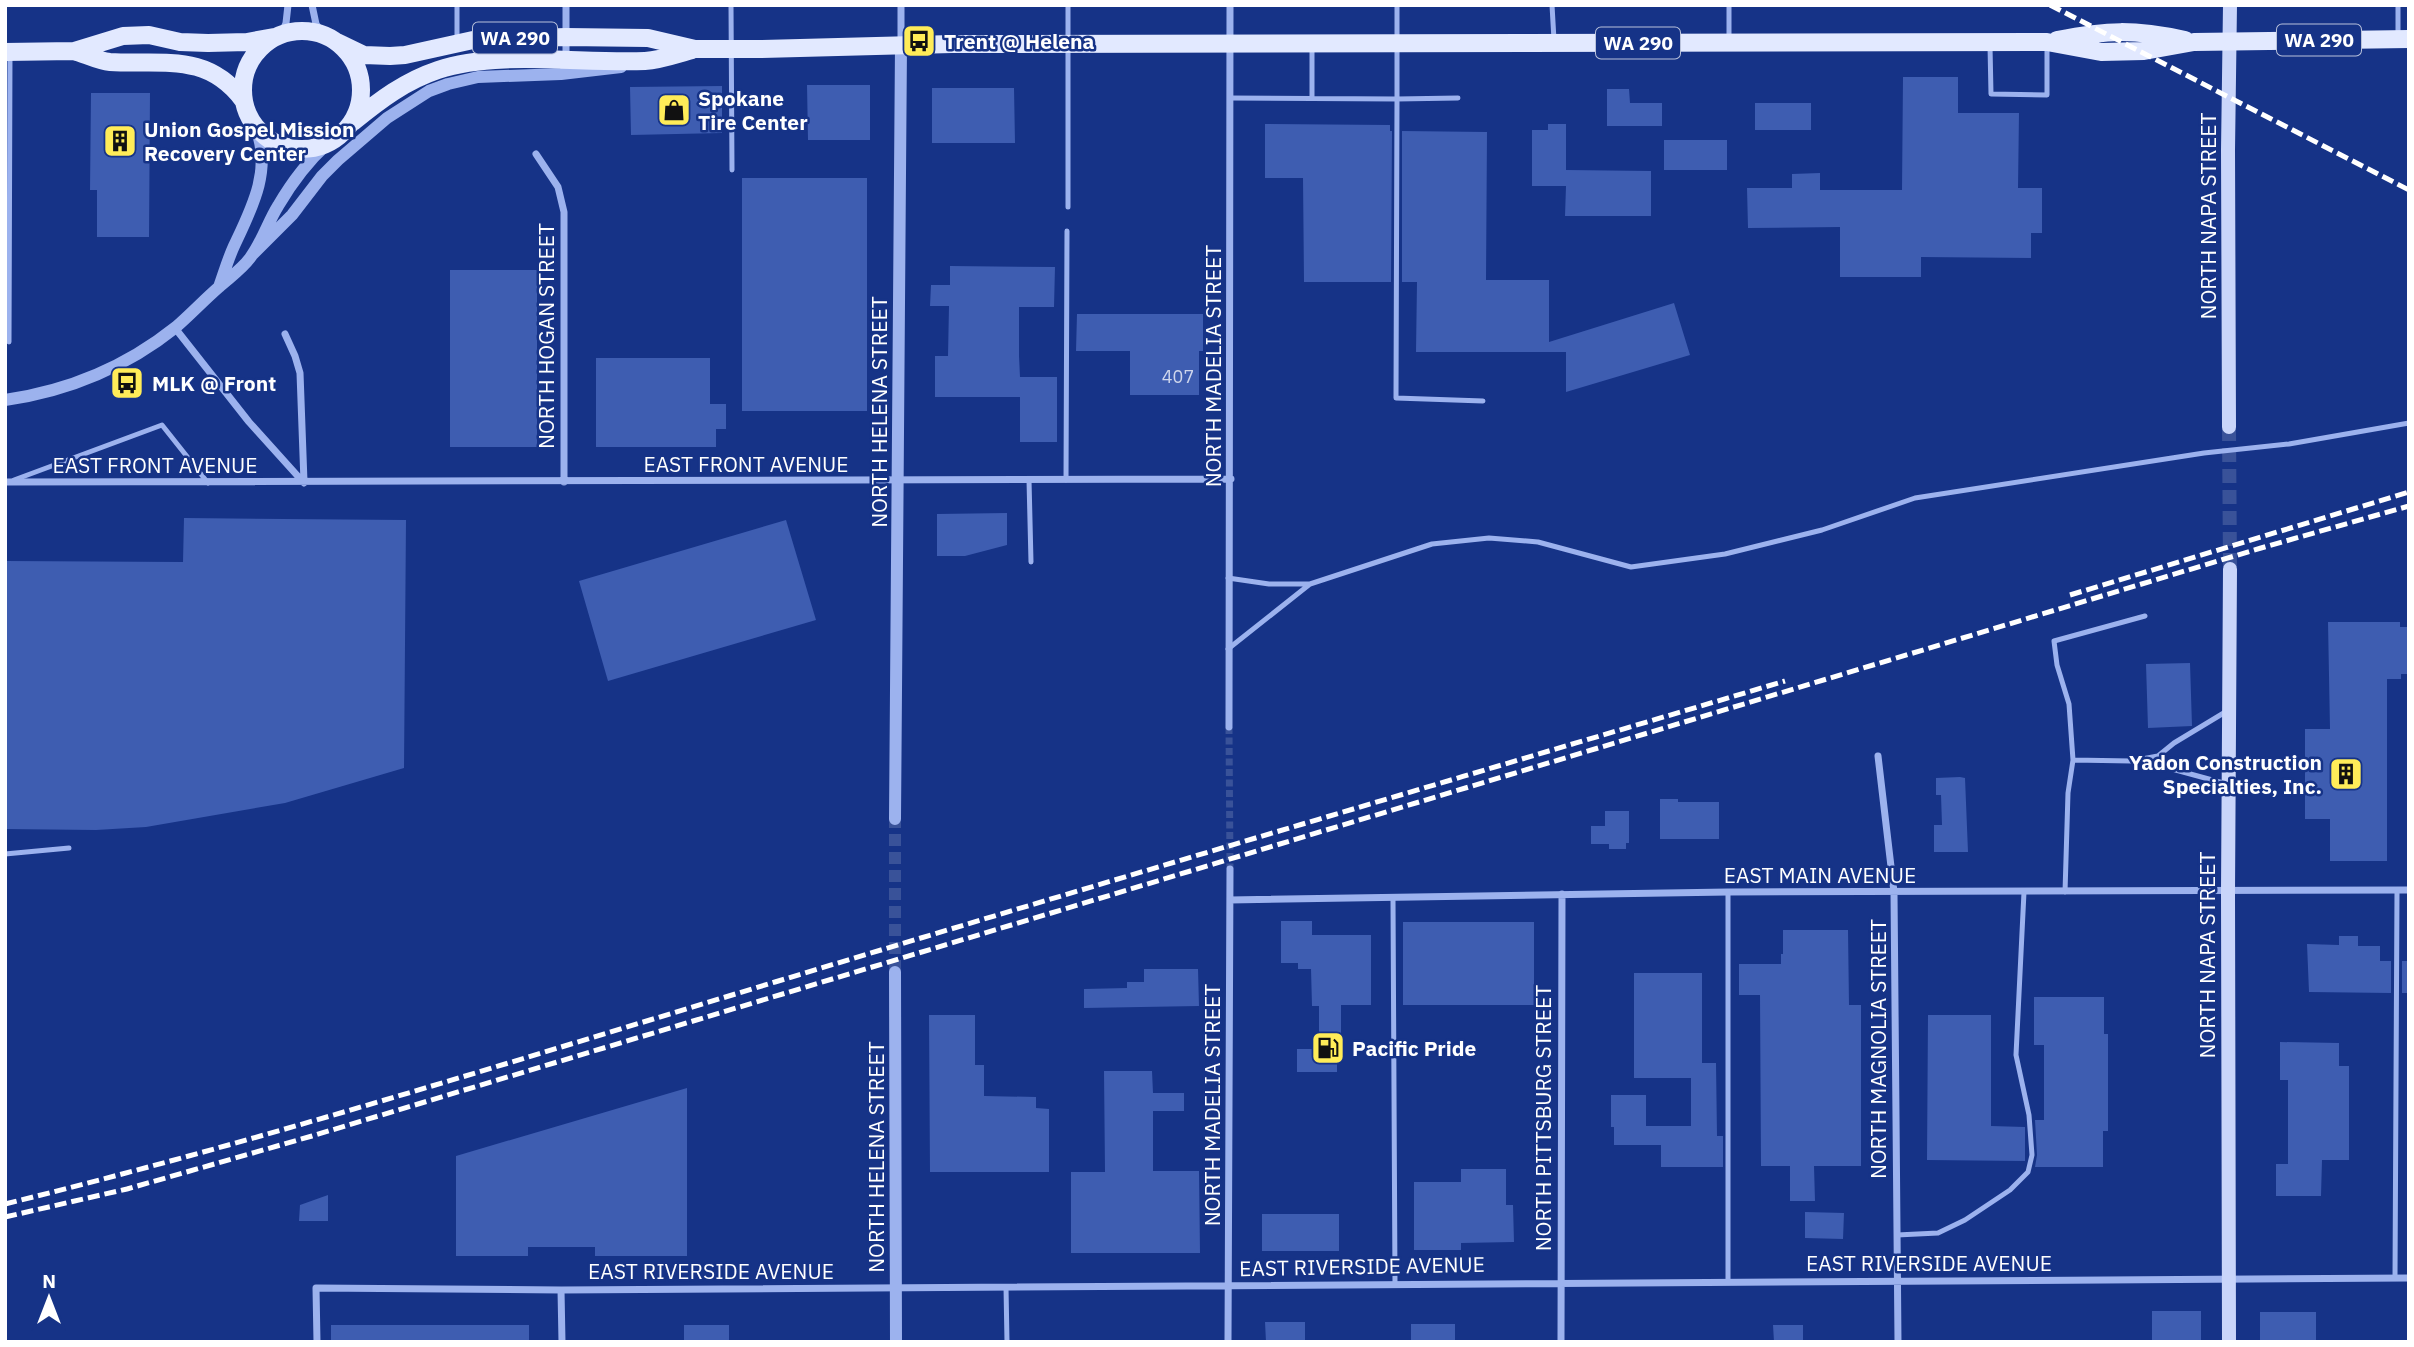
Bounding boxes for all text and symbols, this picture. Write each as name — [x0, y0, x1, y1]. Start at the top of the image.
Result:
road number: WA 290 — [473, 22, 557, 54]
bus stop icon: Trent @ Helena — [900, 22, 938, 60]
road number: WA 290 — [2277, 24, 2361, 56]
place label: Trent @ Helena — [944, 27, 1095, 55]
road number: WA 290 — [1596, 28, 1680, 58]
place label: Spokane Tire Center — [698, 84, 808, 136]
shop icon: Spokane Tire Center — [655, 91, 693, 129]
street label: NORTH NAPA STREET — [2194, 113, 2222, 319]
place label: Union Gospel Mission Recovery Center — [144, 115, 354, 167]
building icon: Union Gospel Mission Recovery Center — [101, 122, 139, 160]
street label: NORTH HOGAN STREET — [532, 223, 560, 449]
street label: NORTH MADELIA STREET — [1199, 245, 1227, 487]
street label: NORTH HELENA STREET — [865, 296, 893, 528]
bus stop icon: MLK @ Front — [108, 364, 146, 402]
house number: 407 — [1162, 365, 1194, 388]
place label: MLK @ Front — [152, 369, 276, 397]
street label: EAST FRONT AVENUE — [643, 450, 849, 478]
street label: EAST FRONT AVENUE — [52, 451, 258, 479]
place label: Yadon Construction Specialties, Inc. — [2129, 748, 2322, 800]
building icon: Yadon Construction Specialties, Inc. — [2327, 755, 2365, 793]
street label: NORTH NAPA STREET — [2193, 852, 2221, 1058]
street label: EAST MAIN AVENUE — [1724, 861, 1916, 889]
street label: NORTH MAGNOLIA STREET — [1864, 919, 1892, 1179]
street label: NORTH MADELIA STREET — [1198, 984, 1226, 1226]
street label: NORTH PITTSBURG STREET — [1529, 985, 1557, 1251]
fuel station icon: Pacific Pride — [1309, 1029, 1347, 1067]
place label: Pacific Pride — [1352, 1034, 1476, 1062]
street label: NORTH HELENA STREET — [862, 1041, 890, 1273]
street label: EAST RIVERSIDE AVENUE — [1806, 1249, 2052, 1277]
street label: EAST RIVERSIDE AVENUE — [1239, 1250, 1485, 1282]
street label: EAST RIVERSIDE AVENUE — [588, 1257, 834, 1285]
north arrow — [14, 1263, 84, 1333]
text: N — [42, 1269, 56, 1293]

